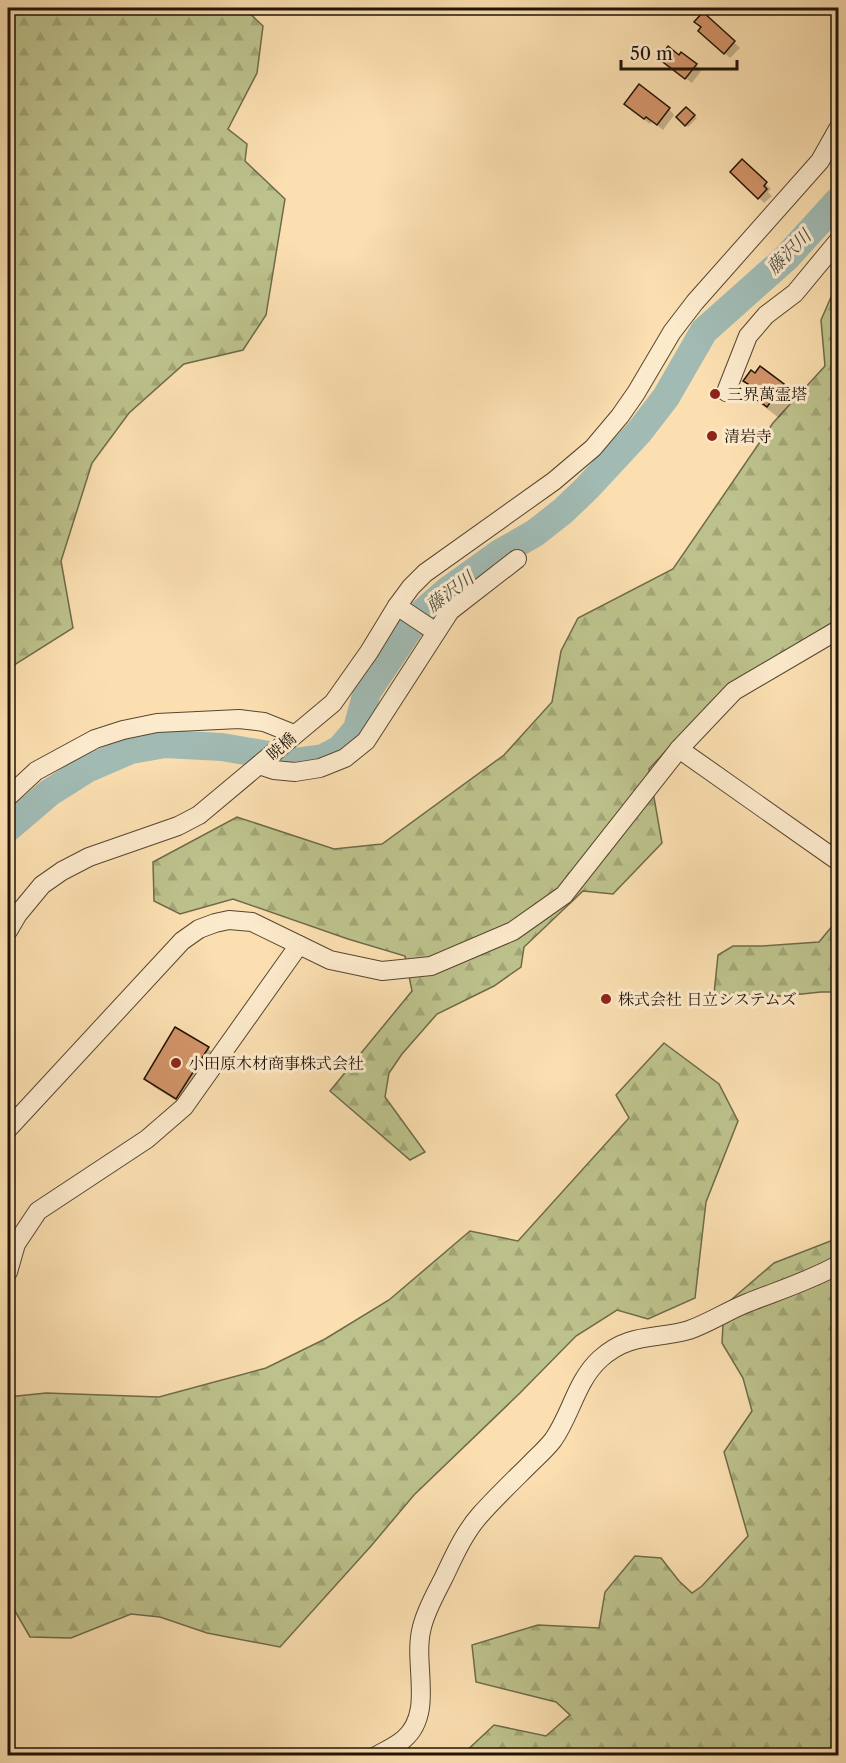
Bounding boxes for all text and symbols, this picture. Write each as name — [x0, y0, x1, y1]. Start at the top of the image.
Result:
scale bar — [621, 33, 736, 71]
text: 50 m — [630, 43, 673, 65]
water label: 藤沢川 — [762, 224, 817, 279]
place label: 三界萬霊塔 — [727, 384, 807, 404]
marker: 三界萬霊塔 — [708, 387, 722, 401]
place label: 清岩寺 — [724, 426, 772, 446]
marker: 清岩寺 — [705, 429, 719, 443]
water label: 藤沢川 — [422, 566, 480, 617]
street label: 暁橋 — [262, 728, 300, 764]
place label: 株式会社 日立システムズ — [618, 989, 797, 1009]
marker: 株式会社 日立システムズ — [599, 992, 613, 1006]
place label: 小田原木材商事株式会社 — [188, 1053, 364, 1073]
marker: 小田原木材商事株式会社 — [169, 1056, 183, 1070]

